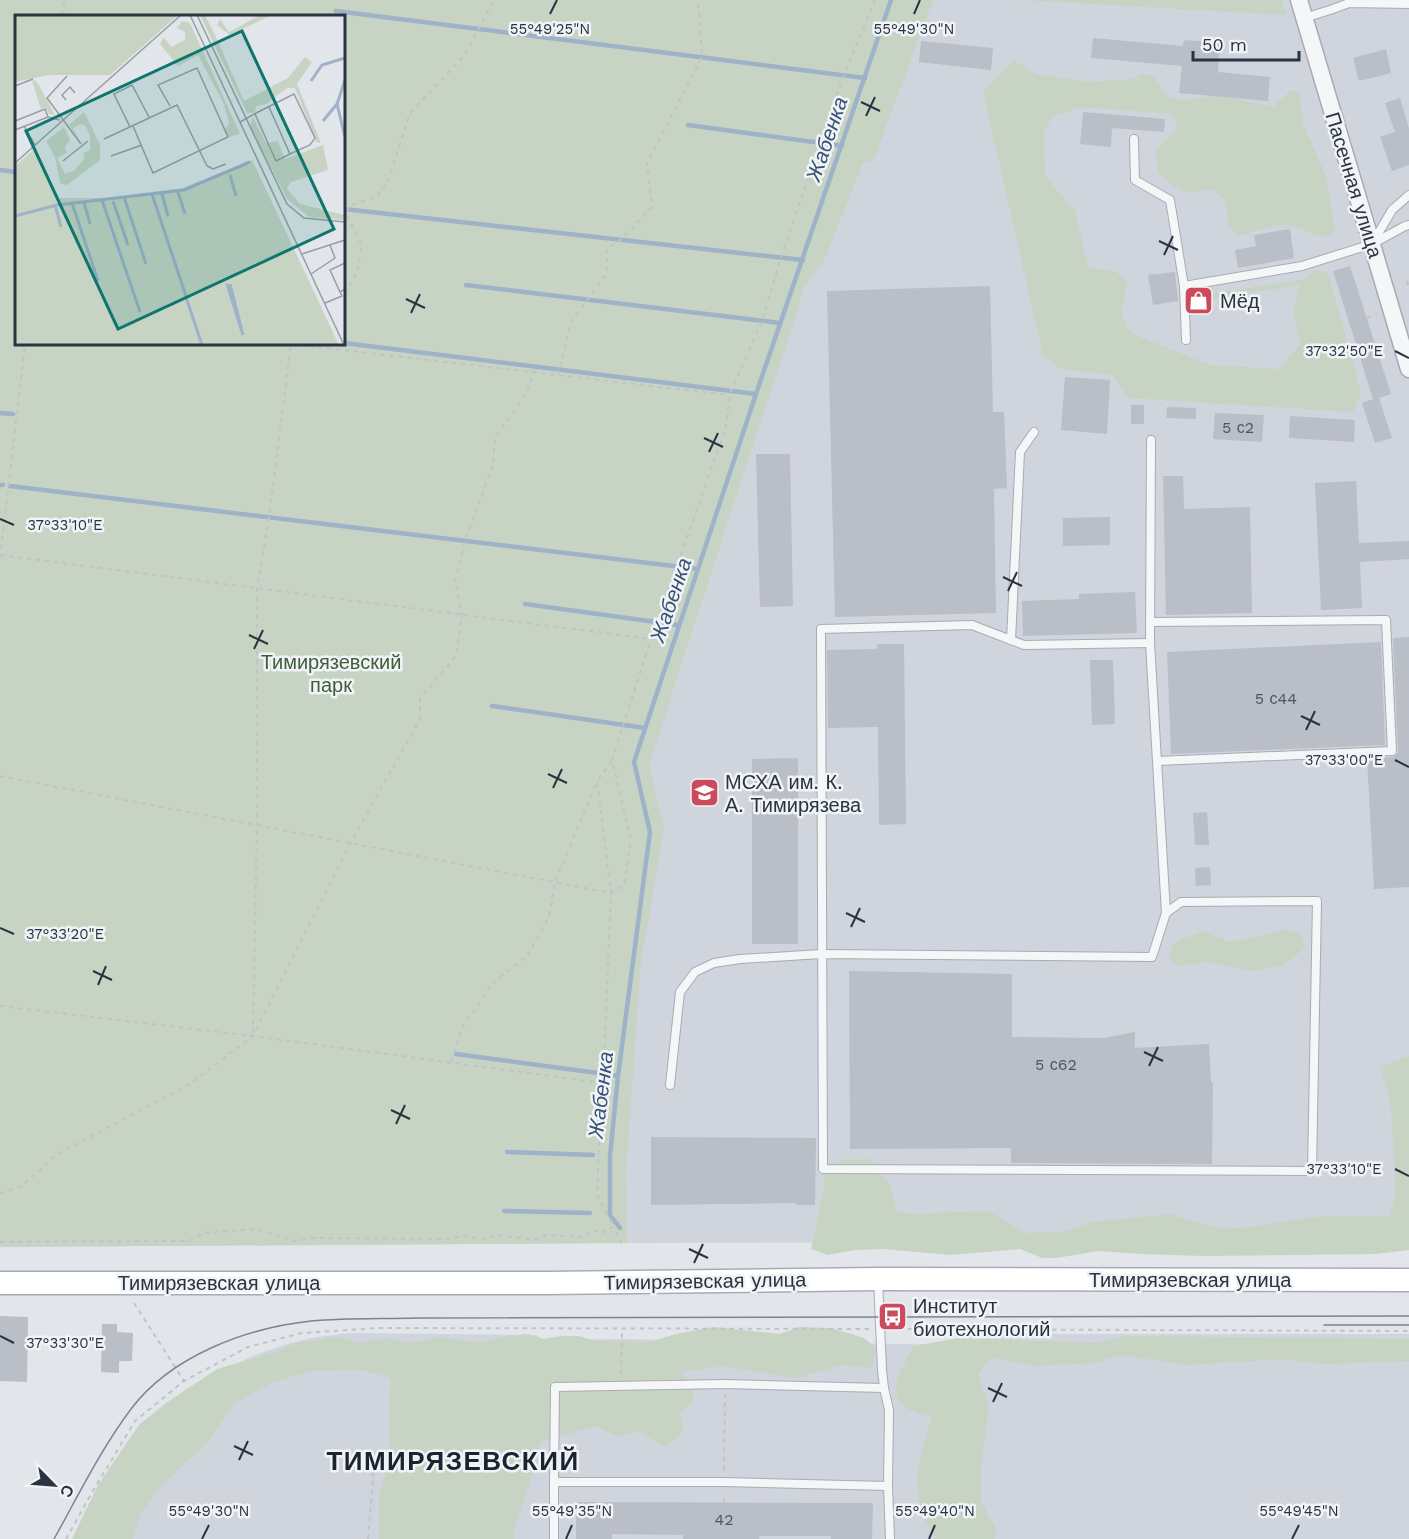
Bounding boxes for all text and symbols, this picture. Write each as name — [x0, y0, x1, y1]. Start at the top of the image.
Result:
inset map — [15, 15, 345, 345]
text: 55°49'25"N — [510, 20, 590, 38]
text: 55°49'30"N — [873, 20, 955, 38]
scale bar — [1193, 24, 1300, 62]
text: 50 m — [1202, 34, 1247, 55]
water label: Жабенка — [800, 93, 853, 185]
street label: Пасечная улица — [1320, 109, 1388, 262]
shop icon: Мёд — [1183, 285, 1215, 317]
place label: Мёд — [1220, 289, 1260, 313]
text: 37°32'50"E — [1305, 342, 1383, 360]
house number: 5 с2 — [1222, 418, 1254, 437]
text: 37°33'10"E — [27, 516, 103, 534]
water label: Жабенка — [644, 554, 697, 646]
park label: Тимирязевский парк — [261, 650, 401, 697]
house number: 5 с44 — [1255, 689, 1297, 708]
text: 37°33'00"E — [1305, 751, 1383, 769]
place label: МСХА им. К. А. Тимирязева — [725, 770, 862, 817]
school or university icon: МСХА им. К. А. Тимирязева — [688, 777, 720, 809]
text: 37°33'20"E — [26, 925, 104, 943]
water label: Жабенка — [583, 1050, 618, 1141]
house number: 5 с62 — [1035, 1055, 1077, 1074]
text: 37°33'10"E — [1306, 1160, 1382, 1178]
street label: Тимирязевская улица — [604, 1267, 807, 1295]
street label: Тимирязевская улица — [1089, 1268, 1292, 1292]
street label: Тимирязевская улица — [118, 1271, 321, 1295]
place label: Институт биотехнологий — [913, 1294, 1050, 1341]
bus stop icon: Институт биотехнологий — [876, 1301, 908, 1333]
text: 37°33'30"E — [26, 1334, 104, 1352]
district label: ТИМИРЯЗЕВСКИЙ — [326, 1446, 580, 1476]
north arrow — [24, 1455, 84, 1515]
text: С — [56, 1482, 78, 1501]
text: 55°49'30"N — [168, 1502, 250, 1520]
text: 55°49'35"N — [532, 1502, 612, 1520]
text: 55°49'40"N — [895, 1502, 975, 1520]
text: 55°49'45"N — [1259, 1502, 1339, 1520]
house number: 42 — [714, 1510, 734, 1529]

